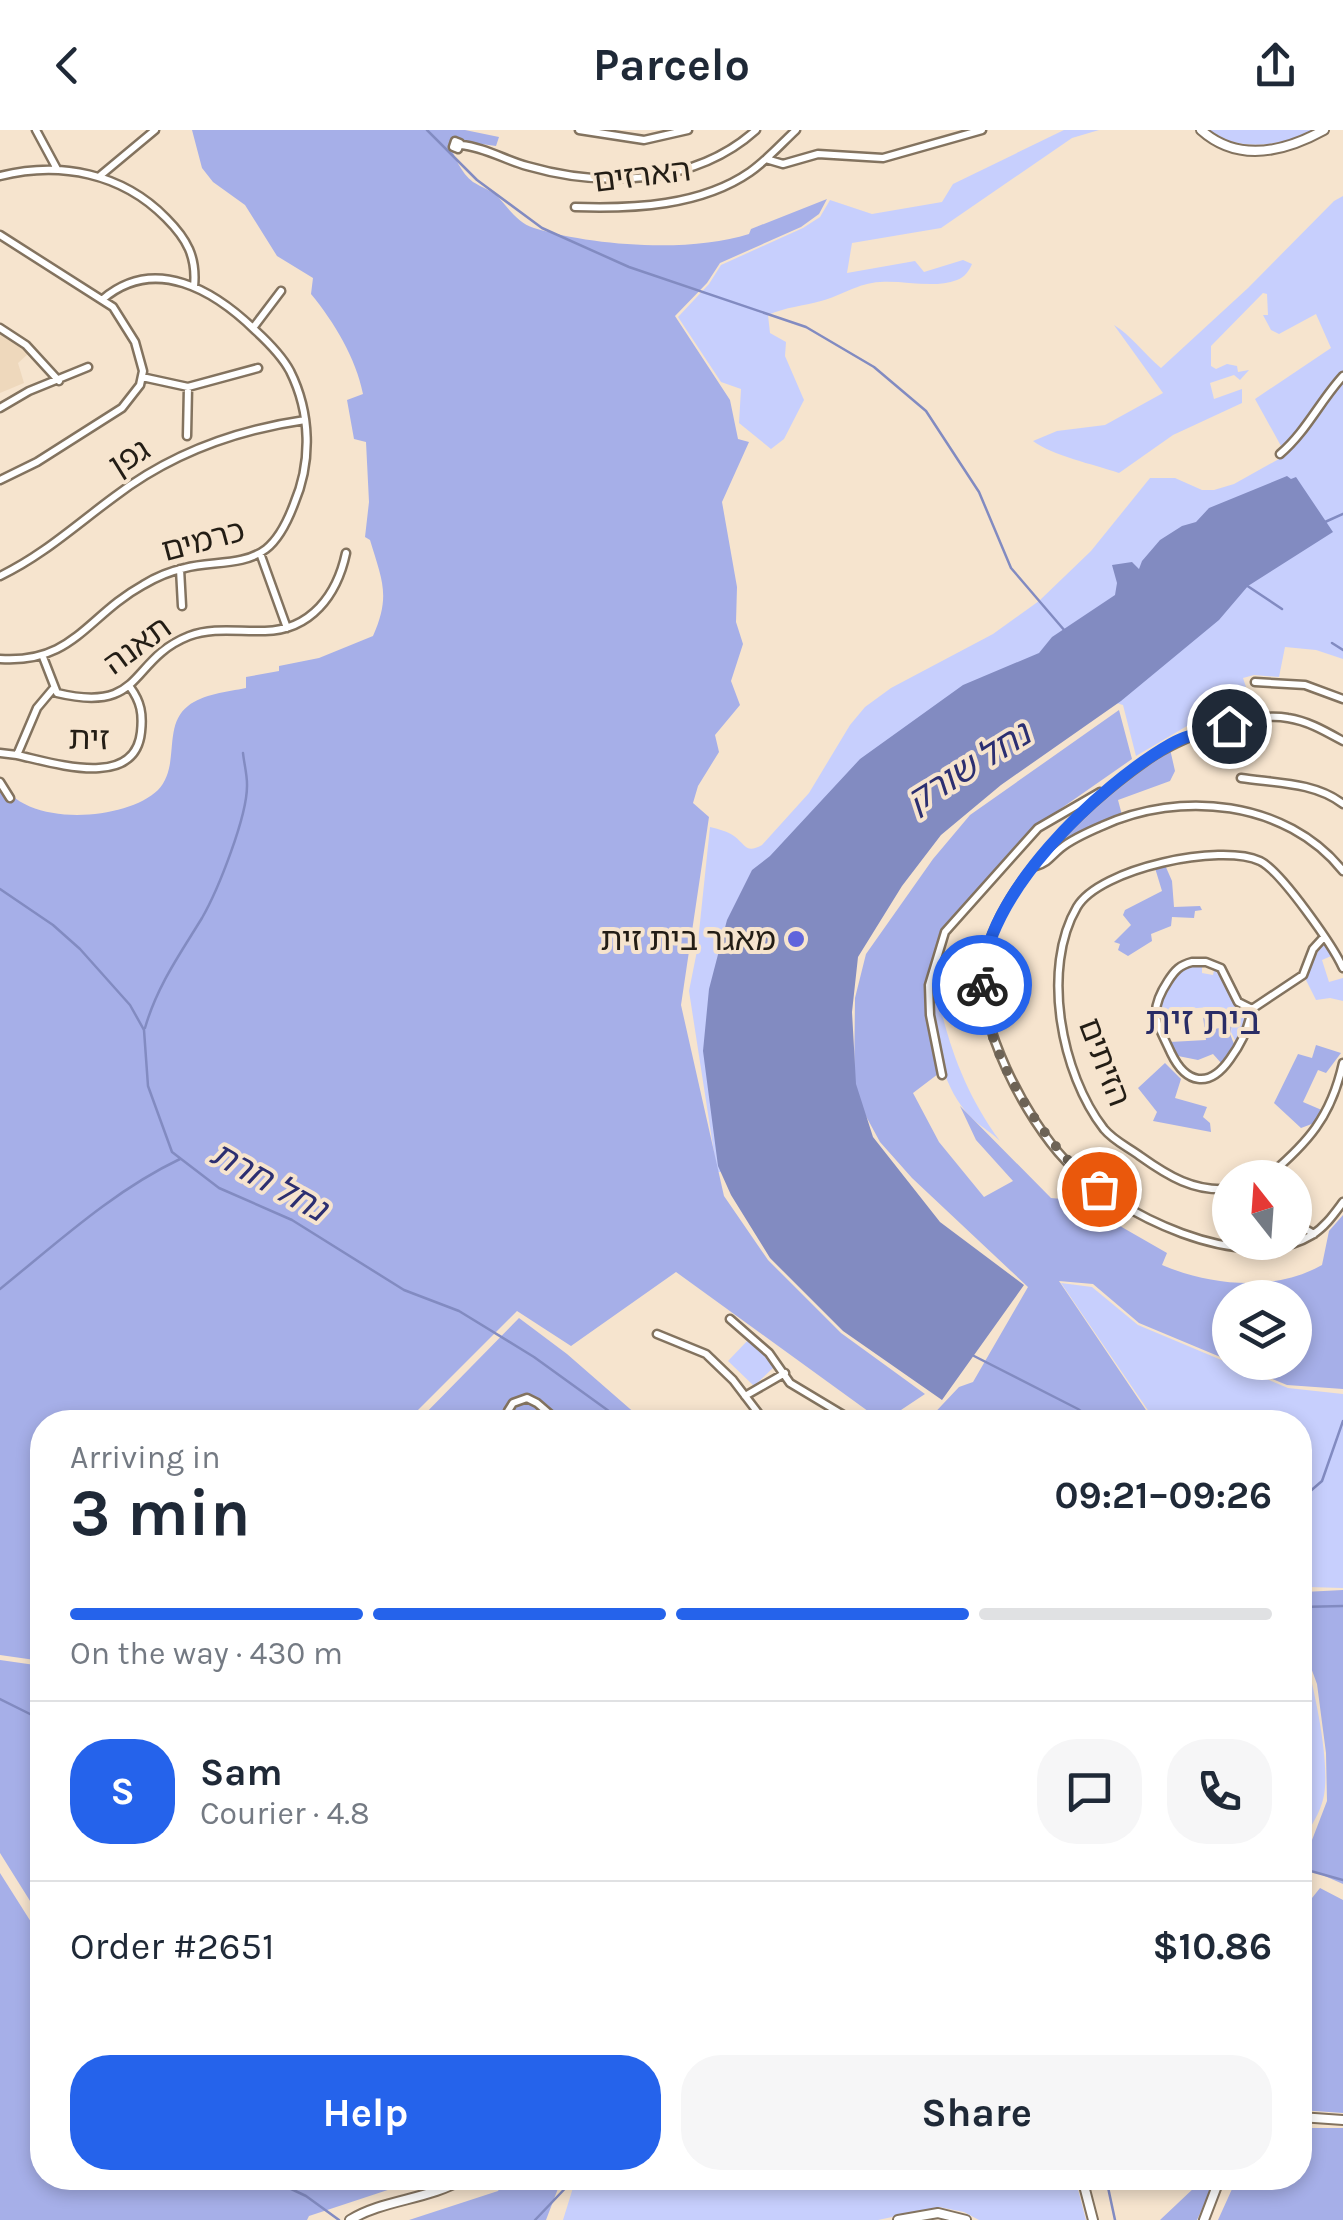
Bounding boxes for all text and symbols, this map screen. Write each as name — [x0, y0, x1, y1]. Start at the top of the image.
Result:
icon: back — [40, 38, 95, 93]
icon: share — [1248, 38, 1303, 93]
text: Parcelo — [593, 39, 750, 91]
street label: הארזים — [591, 151, 693, 200]
street label: גפן — [102, 431, 156, 484]
street label: כרמים — [158, 512, 249, 569]
street label: תאנה — [96, 609, 178, 682]
pin — [1187, 684, 1272, 769]
icon: home — [1202, 699, 1257, 754]
water label: נחל שורק — [899, 712, 1040, 821]
street label: זית — [68, 720, 110, 757]
place label: מאגר בית זית — [600, 921, 776, 958]
marker: מאגר בית זית — [785, 928, 807, 950]
courier — [932, 935, 1032, 1035]
icon: bike — [955, 958, 1010, 1013]
district label: בית זית — [1145, 999, 1261, 1044]
street label: הזיתים — [1071, 1013, 1138, 1111]
water label: נחל חרת — [203, 1133, 337, 1231]
pin — [1057, 1147, 1142, 1232]
north arrow — [1212, 1160, 1312, 1260]
map controls — [1212, 1160, 1312, 1380]
icon: bag — [1072, 1162, 1127, 1217]
button: layers — [1212, 1280, 1312, 1380]
text: Arriving in — [70, 1439, 221, 1476]
text: 09:21–09:26 — [1055, 1473, 1272, 1518]
text: 3 min — [70, 1475, 250, 1551]
text: On the way · 430 m — [70, 1635, 343, 1672]
button: chat — [1037, 1739, 1142, 1844]
button: phone — [1167, 1739, 1272, 1844]
text: Sam — [200, 1750, 283, 1795]
text: S — [110, 1769, 135, 1814]
text: Courier · 4.8 — [200, 1795, 370, 1832]
text: Order #2651 — [70, 1924, 275, 1969]
text: $10.86 — [1152, 1924, 1272, 1969]
button: Help — [70, 2055, 661, 2170]
button: Share — [681, 2055, 1272, 2170]

